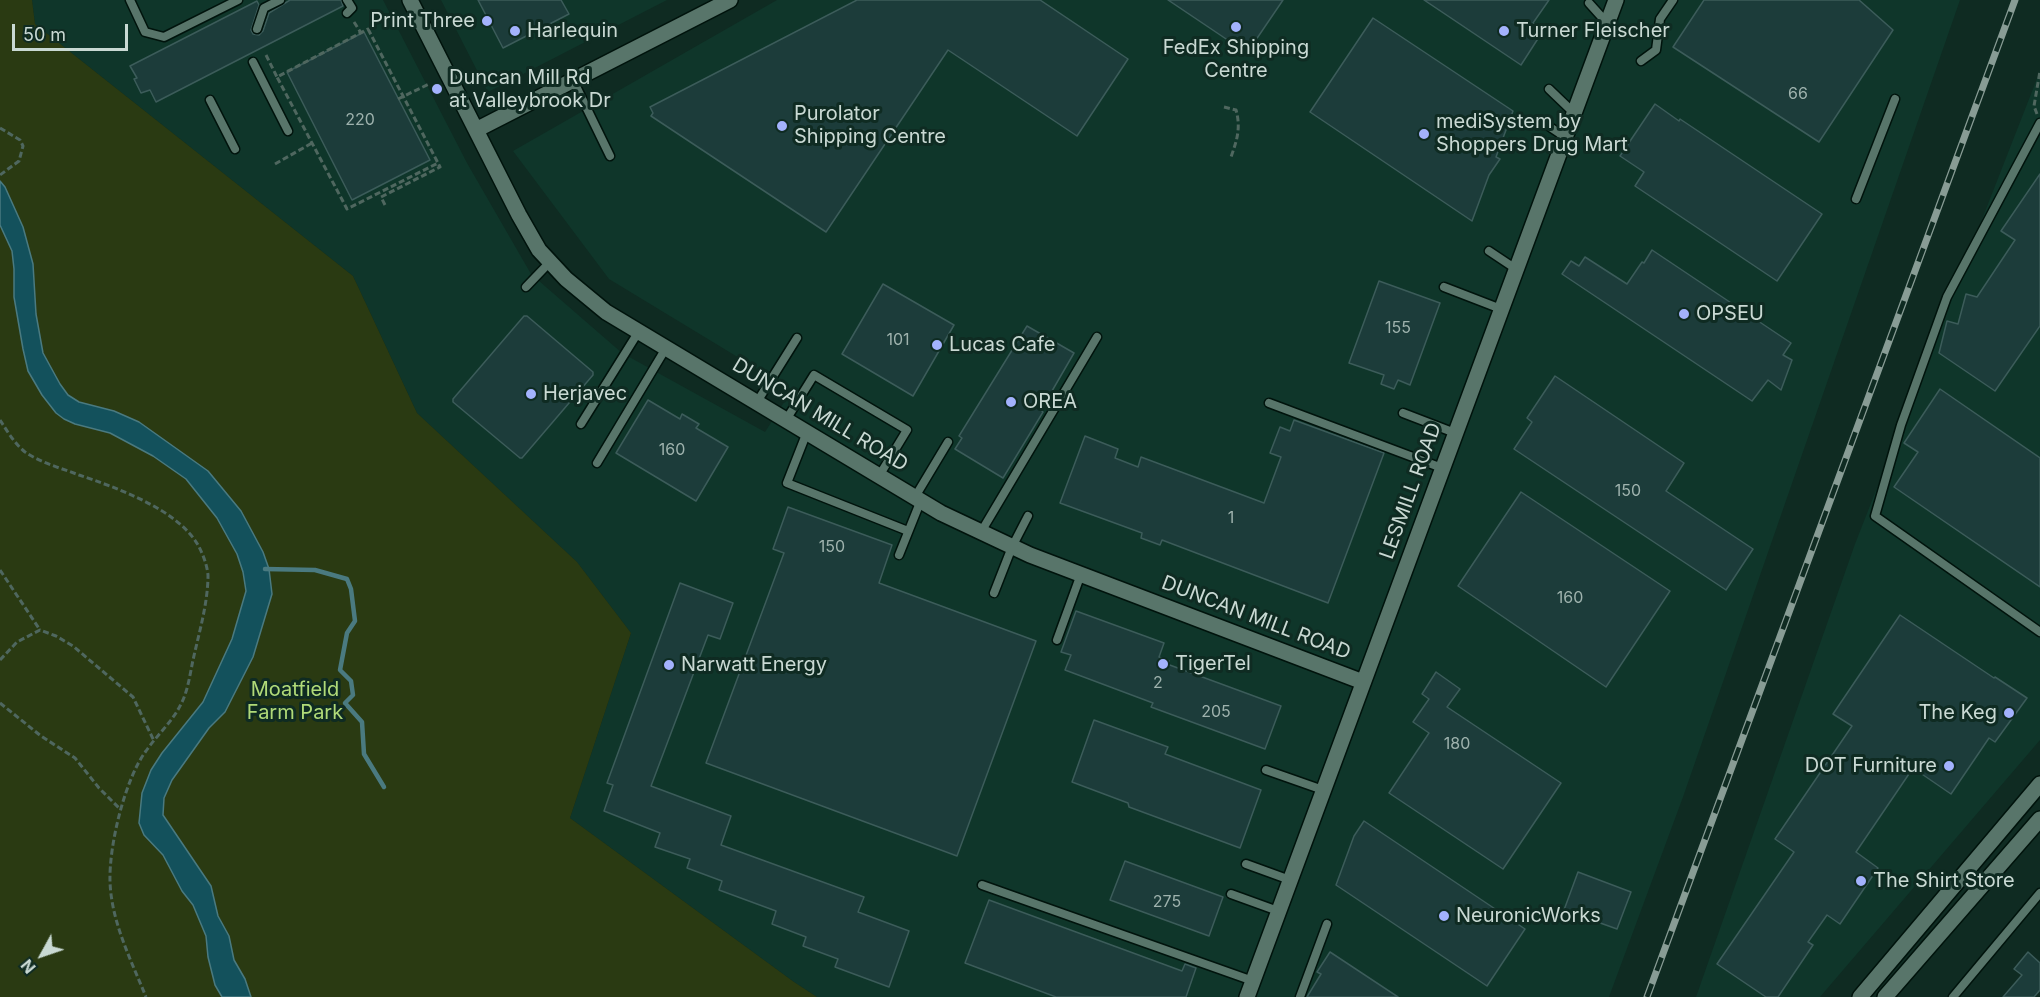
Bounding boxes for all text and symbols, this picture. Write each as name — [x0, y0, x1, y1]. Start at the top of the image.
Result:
place label: Print Three — [370, 9, 475, 33]
scale bar — [15, 12, 130, 50]
marker: Print Three — [480, 14, 494, 28]
place label: Harlequin — [527, 19, 618, 43]
place label: Turner Fleischer — [1516, 19, 1670, 43]
marker: FedEx Shipping Centre — [1229, 20, 1243, 34]
text: 50 m — [23, 24, 66, 45]
marker: Harlequin — [508, 24, 522, 38]
marker: Turner Fleischer — [1497, 24, 1511, 38]
place label: FedEx Shipping Centre — [1163, 36, 1309, 83]
place label: Duncan Mill Rd at Valleybrook Dr — [449, 66, 611, 113]
marker: Duncan Mill Rd at Valleybrook Dr — [430, 82, 444, 96]
house number: 66 — [1788, 84, 1808, 104]
place label: Purolator Shipping Centre — [794, 102, 946, 149]
house number: 220 — [345, 110, 375, 130]
place label: mediSystem by Shoppers Drug Mart — [1436, 110, 1628, 157]
marker: Purolator Shipping Centre — [775, 119, 789, 133]
marker: mediSystem by Shoppers Drug Mart — [1417, 127, 1431, 141]
place label: OPSEU — [1696, 302, 1764, 326]
marker: OPSEU — [1677, 307, 1691, 321]
house number: 155 — [1385, 318, 1411, 338]
house number: 101 — [886, 330, 910, 350]
place label: Lucas Cafe — [949, 333, 1055, 357]
marker: Lucas Cafe — [930, 338, 944, 352]
street label: DUNCAN MILL ROAD — [728, 353, 912, 477]
place label: Herjavec — [543, 382, 627, 406]
marker: Herjavec — [524, 387, 538, 401]
place label: OREA — [1023, 390, 1077, 414]
marker: OREA — [1004, 395, 1018, 409]
street label: LESMILL ROAD — [1375, 419, 1447, 563]
house number: 160 — [659, 440, 685, 460]
house number: 150 — [1615, 481, 1641, 501]
house number: 1 — [1228, 508, 1234, 528]
house number: 150 — [819, 537, 845, 557]
street label: DUNCAN MILL ROAD — [1158, 571, 1354, 665]
house number: 160 — [1557, 588, 1583, 608]
place label: TigerTel — [1175, 652, 1251, 676]
place label: Narwatt Energy — [681, 653, 827, 677]
marker: TigerTel — [1156, 657, 1170, 671]
marker: Narwatt Energy — [662, 658, 676, 672]
house number: 2 — [1153, 673, 1163, 693]
park label: Moatfield Farm Park — [247, 678, 343, 725]
place label: The Keg — [1918, 701, 1997, 725]
house number: 205 — [1201, 702, 1231, 722]
marker: The Keg — [2002, 706, 2016, 720]
house number: 180 — [1444, 734, 1470, 754]
place label: DOT Furniture — [1805, 754, 1937, 778]
marker: DOT Furniture — [1942, 759, 1956, 773]
place label: The Shirt Store — [1873, 869, 2015, 893]
marker: The Shirt Store — [1854, 874, 1868, 888]
house number: 275 — [1153, 892, 1181, 912]
place label: NeuronicWorks — [1456, 904, 1601, 928]
marker: NeuronicWorks — [1437, 909, 1451, 923]
north arrow — [12, 925, 72, 985]
text: N — [17, 955, 40, 978]

